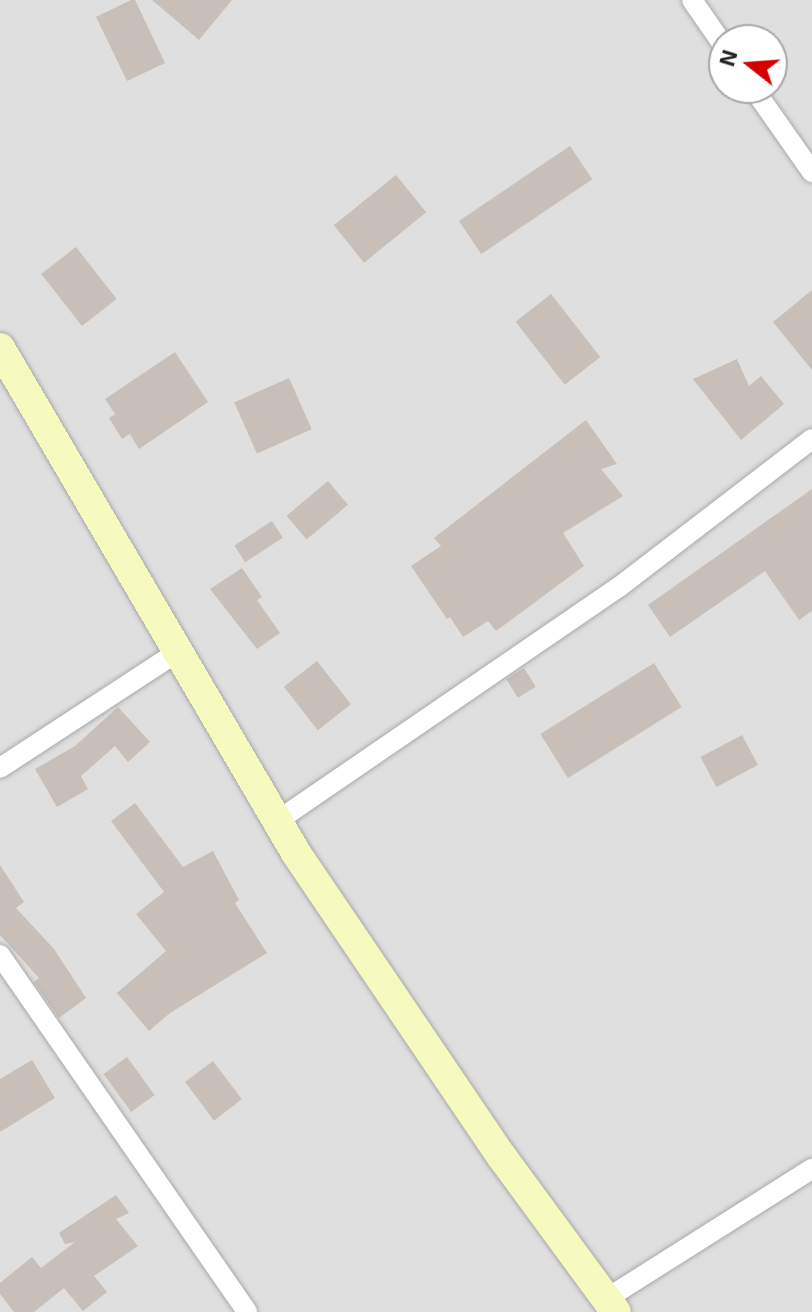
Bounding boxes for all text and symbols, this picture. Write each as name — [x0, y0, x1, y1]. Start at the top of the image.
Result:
north arrow — [708, 24, 788, 104]
text: N — [712, 46, 742, 69]

